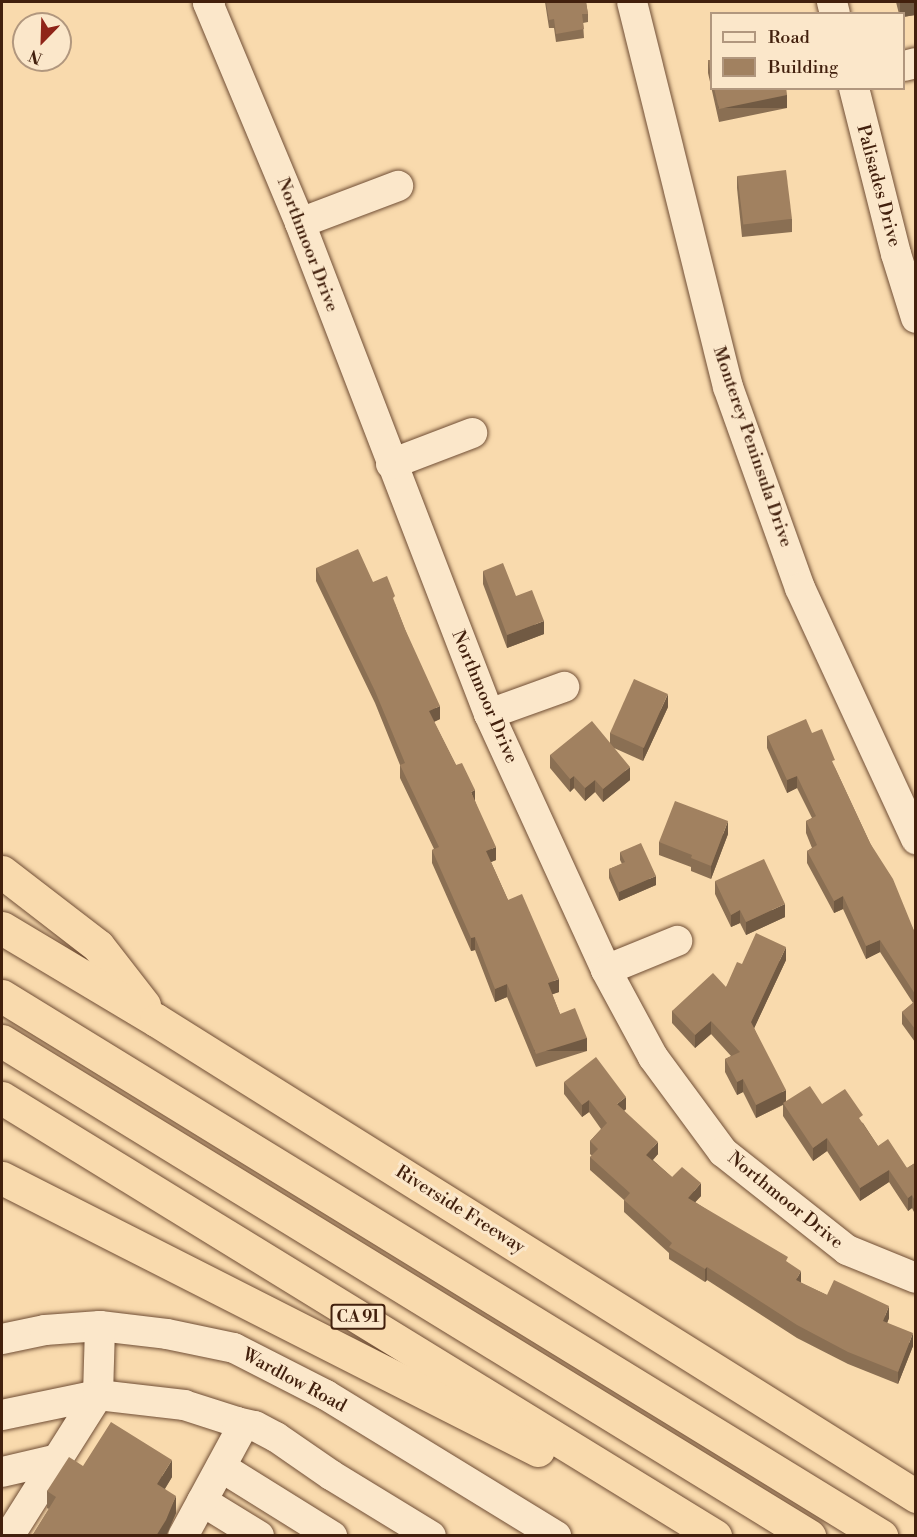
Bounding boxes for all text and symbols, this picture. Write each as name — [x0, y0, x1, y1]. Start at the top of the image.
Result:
north arrow — [12, 12, 72, 72]
legend — [710, 12, 905, 90]
text: Road — [768, 26, 810, 49]
text: N — [26, 45, 45, 68]
text: Building — [768, 56, 838, 79]
street label: Palisades Drive — [851, 123, 905, 249]
street label: Northmoor Drive — [271, 175, 343, 315]
street label: Monterey Peninsula Drive — [707, 344, 797, 550]
street label: Northmoor Drive — [446, 627, 522, 767]
street label: Northmoor Drive — [723, 1148, 847, 1254]
street label: Riverside Freeway — [391, 1162, 529, 1258]
road number: CA 91 — [330, 1304, 386, 1330]
street label: Wardlow Road — [238, 1344, 350, 1418]

